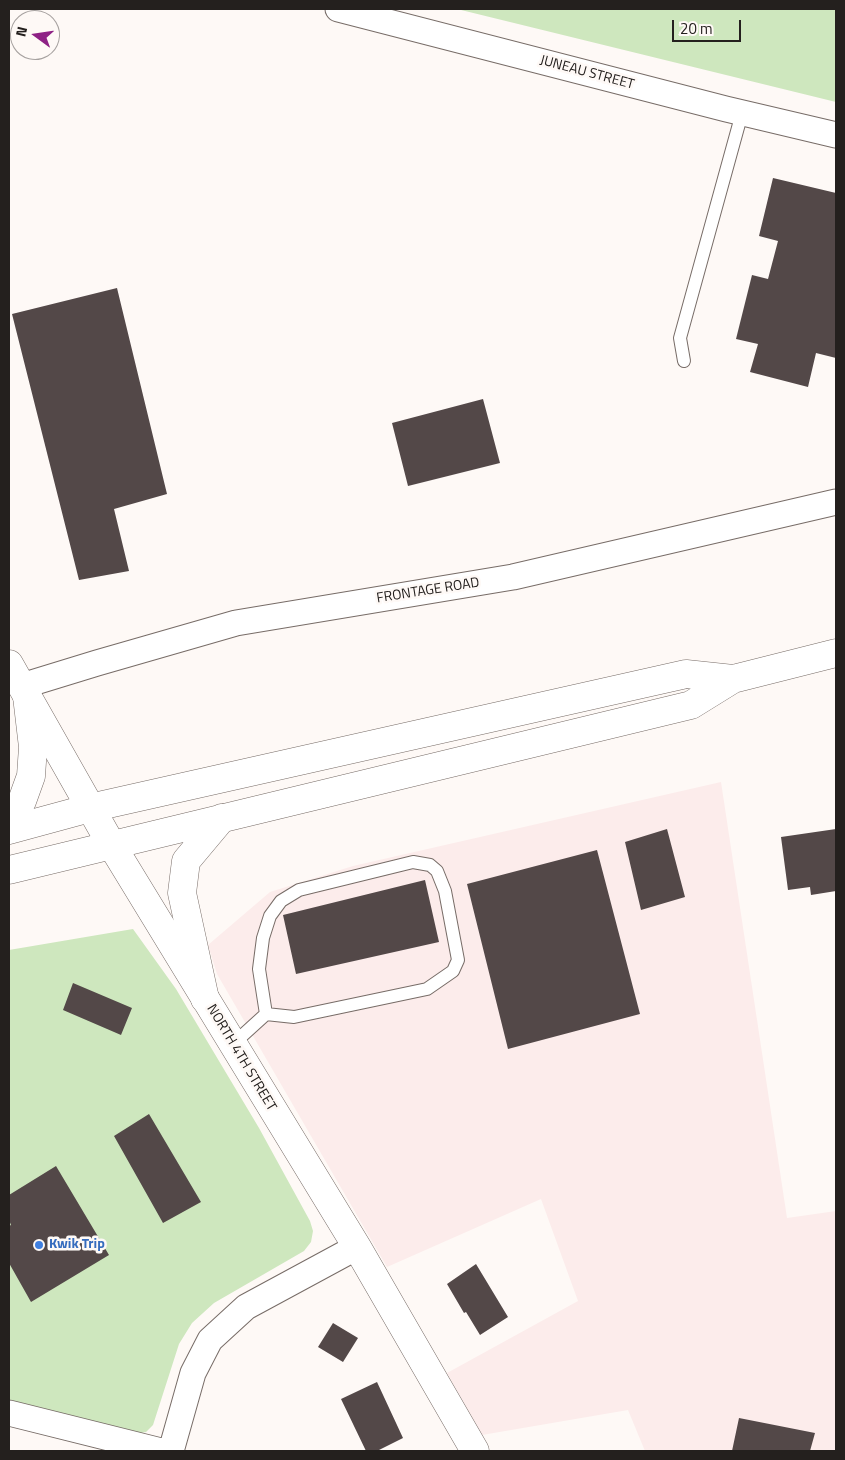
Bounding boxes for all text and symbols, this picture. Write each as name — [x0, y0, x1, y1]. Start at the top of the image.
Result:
north arrow — [10, 10, 60, 60]
scale bar — [675, 10, 744, 42]
text: 20 m — [680, 17, 713, 40]
text: N — [10, 24, 32, 39]
street label: JUNEAU STREET — [538, 52, 636, 94]
street label: FRONTAGE ROAD — [375, 575, 481, 607]
street label: NORTH 4TH STREET — [203, 1002, 279, 1114]
place label: Kwik Trip — [49, 1237, 105, 1253]
marker: Kwik Trip — [33, 1239, 45, 1251]

